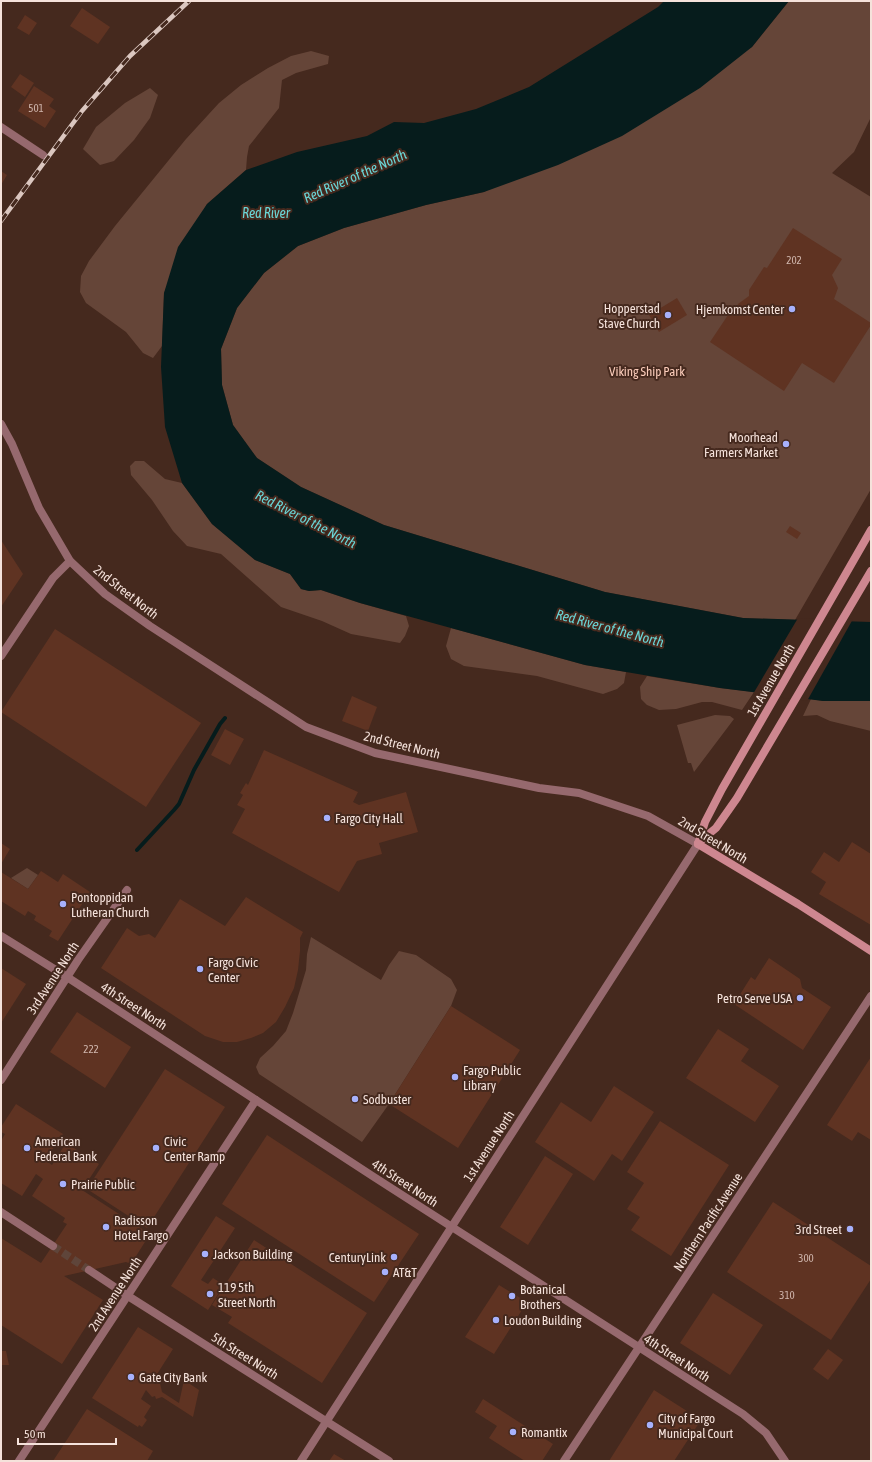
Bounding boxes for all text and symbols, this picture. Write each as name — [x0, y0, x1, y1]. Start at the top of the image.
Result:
house number: 501 — [28, 102, 44, 114]
water label: Red River of the North — [301, 146, 409, 206]
water label: Red River — [242, 205, 291, 221]
house number: 202 — [786, 254, 802, 266]
place label: Hopperstad Stave Church — [598, 301, 660, 331]
place label: Hjemkomst Center — [696, 302, 784, 317]
marker: Hjemkomst Center — [787, 304, 797, 314]
marker: Hopperstad Stave Church — [663, 310, 673, 320]
park label: Viking Ship Park — [609, 364, 685, 379]
place label: Moorhead Farmers Market — [704, 430, 778, 460]
marker: Moorhead Farmers Market — [781, 439, 791, 449]
water label: Red River of the North — [253, 487, 359, 551]
street label: 2nd Street North — [91, 562, 161, 622]
water label: Red River of the North — [554, 606, 666, 650]
street label: 1st Avenue North — [744, 641, 798, 719]
street label: 2nd Street North — [362, 728, 442, 762]
place label: Fargo City Hall — [335, 811, 403, 826]
marker: Fargo City Hall — [322, 813, 332, 823]
street label: 2nd Street North — [676, 813, 750, 867]
place label: Pontoppidan Lutheran Church — [71, 890, 149, 920]
marker: Pontoppidan Lutheran Church — [58, 899, 68, 909]
street label: 3rd Avenue North — [24, 939, 82, 1017]
place label: Fargo Civic Center — [208, 955, 258, 985]
marker: Fargo Civic Center — [195, 964, 205, 974]
street label: 4th Street North — [98, 979, 170, 1033]
place label: Petro Serve USA — [717, 991, 793, 1006]
marker: Petro Serve USA — [795, 993, 805, 1003]
house number: 222 — [83, 1043, 99, 1055]
place label: Fargo Public Library — [463, 1063, 521, 1093]
marker: Fargo Public Library — [450, 1072, 460, 1082]
place label: Sodbuster — [363, 1092, 411, 1107]
marker: Sodbuster — [350, 1094, 360, 1104]
street label: 1st Avenue North — [461, 1108, 517, 1184]
place label: American Federal Bank — [35, 1134, 97, 1164]
place label: Civic Center Ramp — [164, 1134, 225, 1164]
marker: American Federal Bank — [22, 1143, 32, 1153]
marker: Civic Center Ramp — [151, 1143, 161, 1153]
street label: 4th Street North — [369, 1156, 441, 1210]
street label: Northern Pacific Avenue — [671, 1170, 746, 1274]
place label: Prairie Public — [71, 1177, 135, 1192]
marker: Prairie Public — [58, 1179, 68, 1189]
place label: Radisson Hotel Fargo — [114, 1213, 168, 1243]
marker: Radisson Hotel Fargo — [101, 1222, 111, 1232]
place label: 3rd Street — [796, 1222, 842, 1237]
marker: 3rd Street — [845, 1224, 855, 1234]
place label: Jackson Building — [213, 1247, 293, 1262]
marker: Jackson Building — [200, 1249, 210, 1259]
place label: CenturyLink — [329, 1250, 386, 1265]
marker: CenturyLink — [389, 1252, 399, 1262]
house number: 300 — [798, 1252, 814, 1264]
street label: 2nd Avenue North — [85, 1254, 145, 1334]
place label: AT&T — [393, 1265, 417, 1280]
marker: AT&T — [380, 1267, 390, 1277]
place label: 119 5th Street North — [218, 1280, 276, 1310]
place label: Botanical Brothers — [520, 1282, 566, 1312]
marker: 119 5th Street North — [205, 1289, 215, 1299]
house number: 310 — [779, 1289, 795, 1301]
marker: Botanical Brothers — [507, 1291, 517, 1301]
place label: Loudon Building — [504, 1313, 582, 1328]
marker: Loudon Building — [491, 1315, 501, 1325]
street label: 5th Street North — [209, 1330, 281, 1382]
street label: 4th Street North — [641, 1331, 713, 1385]
place label: Gate City Bank — [139, 1370, 207, 1385]
marker: Gate City Bank — [126, 1372, 136, 1382]
place label: City of Fargo Municipal Court — [658, 1411, 733, 1441]
scale bar — [18, 1420, 116, 1446]
marker: City of Fargo Municipal Court — [645, 1420, 655, 1430]
place label: Romantix — [521, 1425, 568, 1440]
text: 50 m — [24, 1427, 46, 1441]
marker: Romantix — [508, 1427, 518, 1437]

